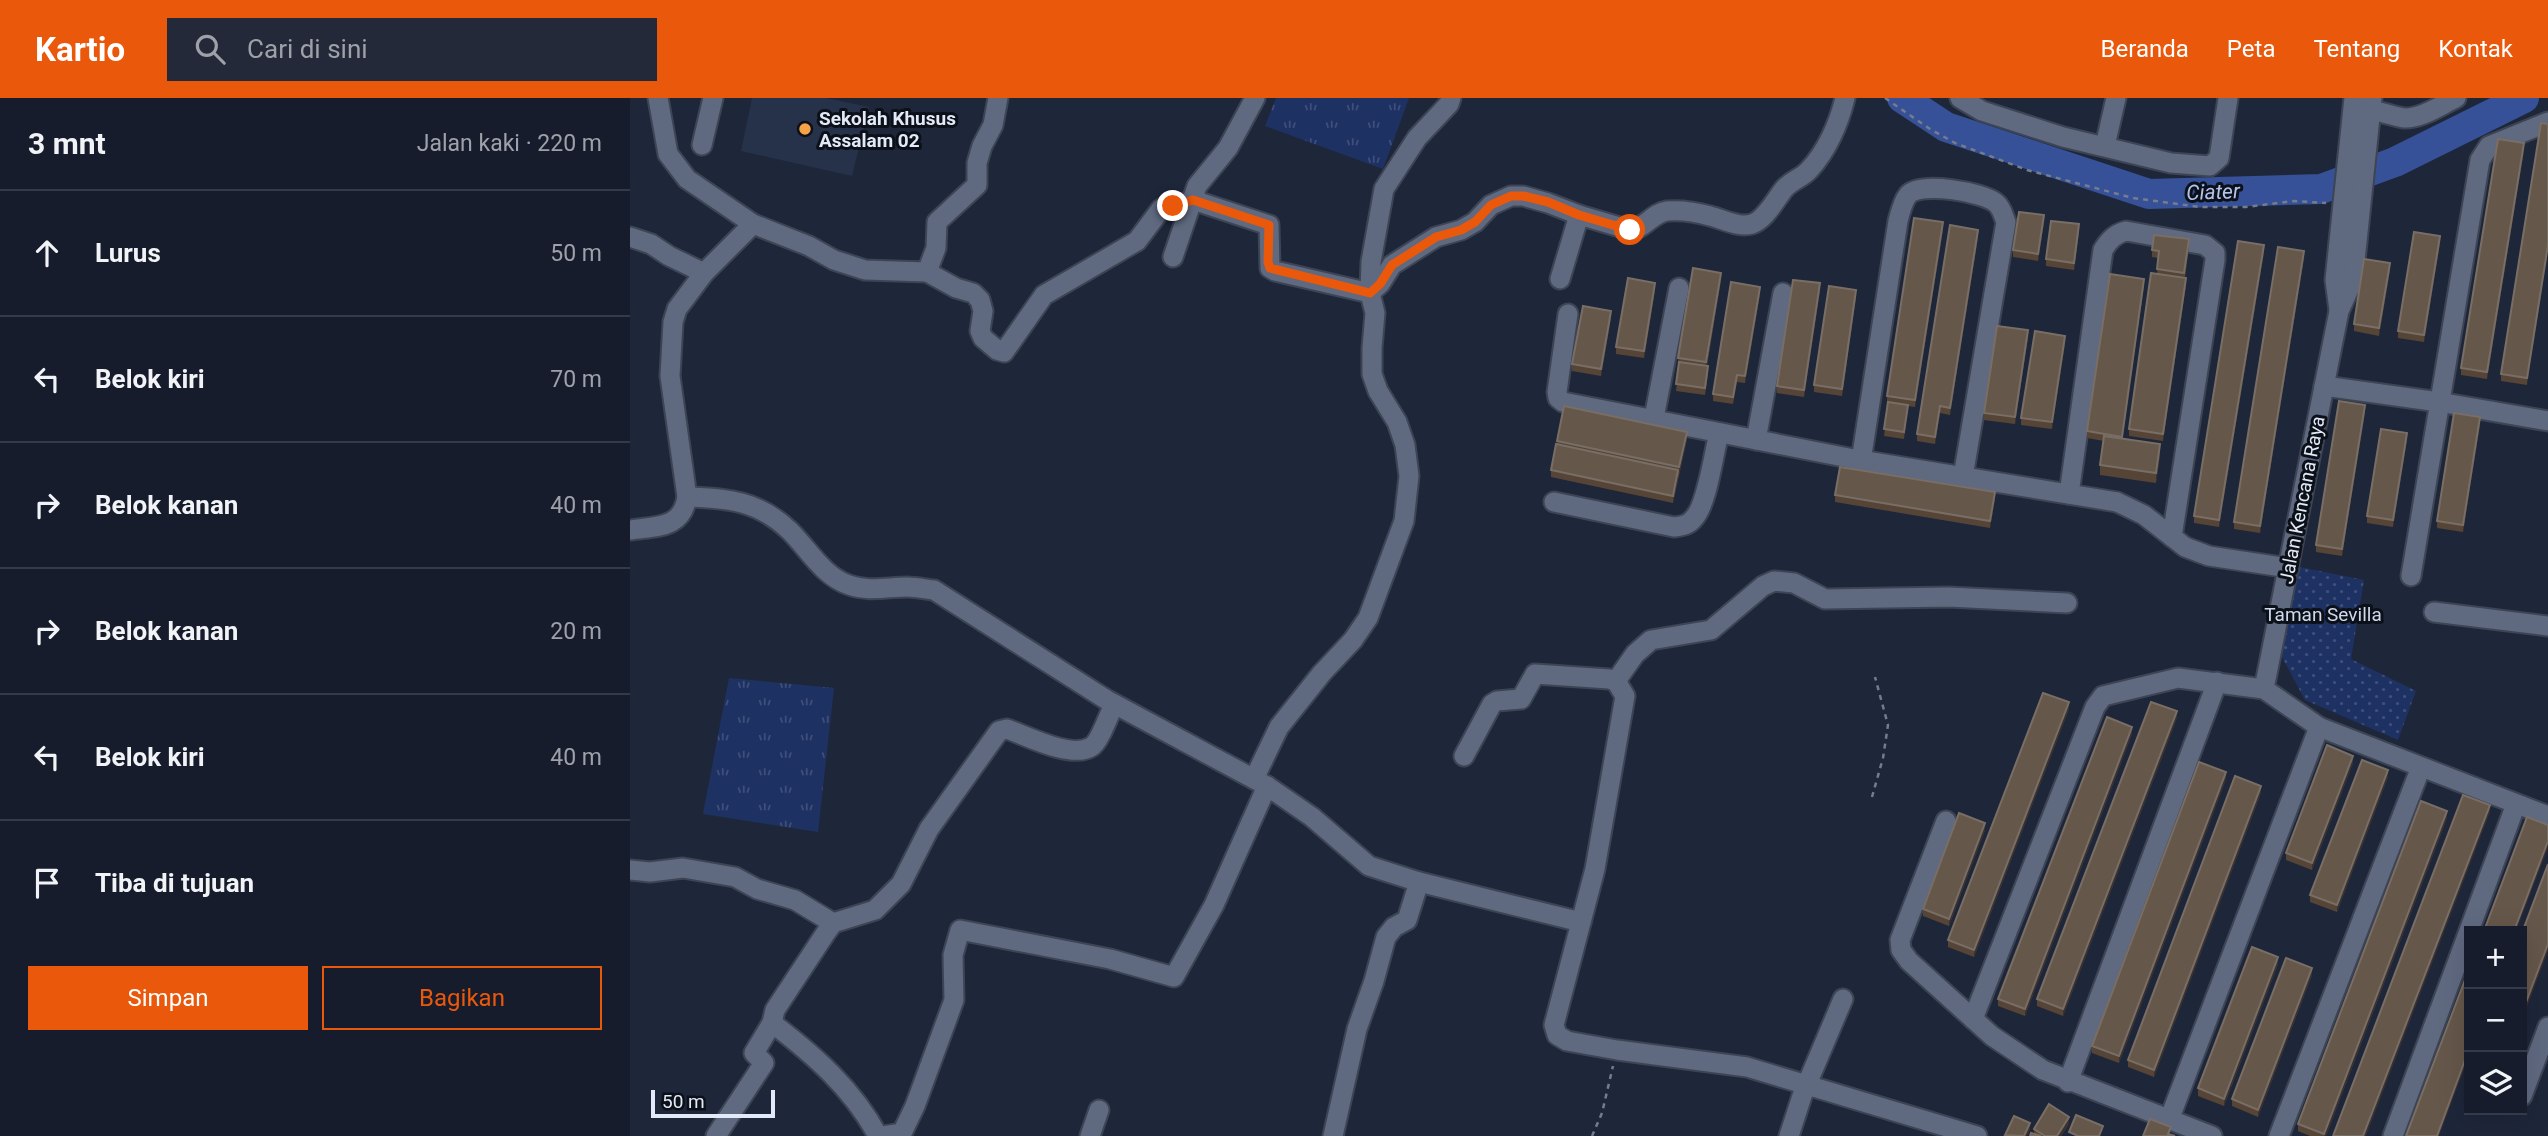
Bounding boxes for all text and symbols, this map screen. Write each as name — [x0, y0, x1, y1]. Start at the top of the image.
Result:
search box — [167, 18, 657, 81]
text: Kartio — [35, 30, 125, 69]
icon: search — [191, 30, 229, 68]
text: Cari di sini — [247, 34, 368, 64]
text: Beranda — [2101, 35, 2189, 63]
text: Peta — [2227, 35, 2275, 63]
text: Tentang — [2313, 35, 2400, 63]
text: Kontak — [2438, 35, 2513, 63]
place label: Sekolah Khusus Assalam 02 — [819, 107, 956, 152]
marker: Sekolah Khusus Assalam 02 — [797, 121, 813, 137]
text: 3 mnt — [28, 126, 106, 161]
text: Jalan kaki · 220 m — [417, 130, 602, 157]
water label: Ciater — [2186, 179, 2241, 205]
route end — [1157, 190, 1188, 221]
route start — [1614, 214, 1645, 245]
icon: ahead — [28, 234, 66, 272]
text: Lurus — [95, 238, 161, 268]
text: 50 m — [550, 240, 602, 267]
icon: left — [28, 360, 66, 398]
text: Belok kiri — [95, 364, 205, 394]
text: 70 m — [550, 366, 602, 393]
street label: Jalan Kencana Raya — [2274, 414, 2330, 586]
icon: right — [28, 486, 66, 524]
text: Belok kanan — [95, 490, 238, 520]
text: 40 m — [550, 492, 602, 519]
park label: Taman Sevilla — [2264, 603, 2382, 626]
icon: right — [28, 612, 66, 650]
text: Belok kanan — [95, 616, 238, 646]
text: 20 m — [550, 618, 602, 645]
icon: left — [28, 738, 66, 776]
text: Belok kiri — [95, 742, 205, 772]
text: 40 m — [550, 744, 602, 771]
icon: arrive — [28, 864, 66, 902]
text: Tiba di tujuan — [95, 868, 254, 898]
map controls — [2464, 926, 2527, 1115]
button: + — [2464, 926, 2527, 989]
button: Simpan — [28, 966, 308, 1030]
button: Bagikan — [322, 966, 602, 1030]
button: − — [2464, 989, 2527, 1052]
button: layers — [2464, 1052, 2527, 1115]
scale bar — [651, 1087, 775, 1119]
text: 50 m — [662, 1090, 705, 1113]

